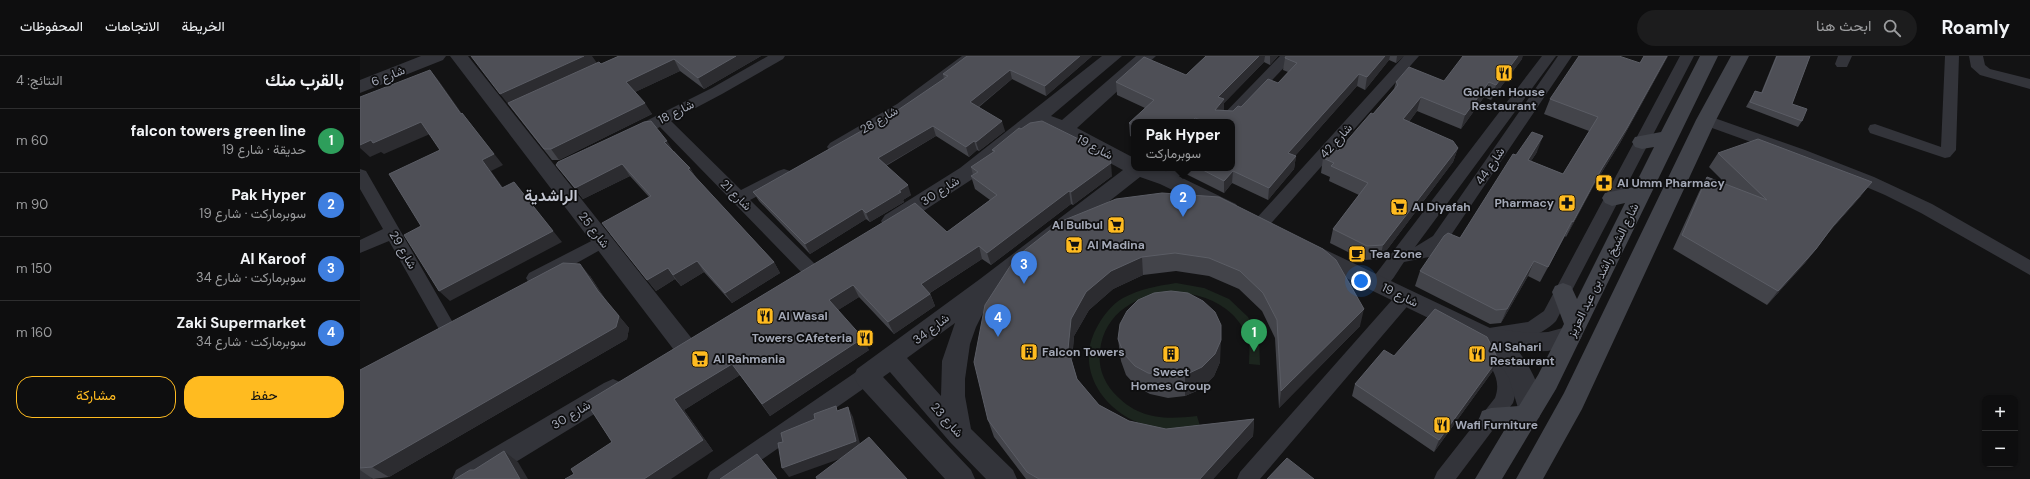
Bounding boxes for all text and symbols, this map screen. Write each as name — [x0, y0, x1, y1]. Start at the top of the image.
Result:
search box — [1637, 10, 1917, 46]
text: Roamly — [1941, 15, 2010, 40]
text: ابحث هنا — [1816, 16, 1871, 36]
text: المحفوظات — [20, 17, 83, 35]
text: الاتجاهات — [105, 17, 159, 35]
text: الخريطة — [181, 17, 225, 35]
icon: search — [1881, 17, 1903, 39]
street label: شارع 6 — [369, 62, 408, 91]
restaurant icon: Golden House Restaurant — [1494, 63, 1514, 83]
text: بالقرب منك — [265, 69, 344, 91]
text: النتائج: 4 — [16, 72, 62, 89]
place label: Golden House Restaurant — [1463, 84, 1545, 114]
street label: شارع 18 — [655, 96, 697, 129]
street label: شارع 28 — [857, 102, 901, 138]
popup — [1131, 119, 1235, 171]
street label: شارع 42 — [1316, 120, 1357, 162]
text: falcon towers green line — [131, 121, 306, 141]
text: Pak Hyper — [1146, 125, 1220, 145]
street label: شارع 19 — [1074, 131, 1116, 164]
text: 60 m — [16, 132, 48, 149]
text: 1 — [329, 132, 333, 149]
text: حديقة · شارع 19 — [222, 141, 306, 158]
street label: شارع 44 — [1472, 144, 1509, 188]
text: سوبرماركت — [1146, 145, 1201, 162]
street label: شارع 30 — [918, 173, 963, 210]
pharmacy icon: Al Umm Pharmacy — [1594, 173, 1614, 193]
place label: Al Umm Pharmacy — [1617, 175, 1725, 191]
street label: شارع 21 — [716, 176, 755, 215]
pin: 2 — [1170, 184, 1196, 217]
text: Pak Hyper — [232, 185, 306, 205]
district label: الراشدية — [524, 185, 578, 206]
pharmacy icon: Pharmacy — [1557, 193, 1577, 213]
place label: Pharmacy — [1494, 195, 1555, 211]
text: 90 m — [16, 196, 48, 213]
text: 2 — [327, 196, 335, 213]
supermarket icon: Al Diyafah — [1389, 197, 1409, 217]
place label: Al Diyafah — [1412, 199, 1471, 215]
street label: شارع الشيخ راشد بن عبد العزيز — [1563, 200, 1643, 341]
text: سوبرماركت · شارع 19 — [199, 205, 306, 222]
street label: شارع 25 — [574, 209, 613, 252]
supermarket icon: Al Bulbul — [1106, 215, 1126, 235]
place label: Al Bulbul — [1052, 217, 1103, 233]
street label: شارع 29 — [385, 228, 420, 273]
supermarket icon: Al Madina — [1064, 235, 1084, 255]
place label: Al Madina — [1087, 237, 1145, 253]
cafe icon: Tea Zone — [1347, 244, 1367, 264]
place label: Tea Zone — [1370, 246, 1422, 262]
text: Al Karoof — [240, 249, 306, 269]
pin: 3 — [1011, 251, 1037, 284]
text: 150 m — [16, 260, 52, 277]
text: 3 — [327, 260, 335, 277]
text: سوبرماركت · شارع 34 — [196, 269, 306, 286]
your location — [1351, 271, 1371, 291]
street label: شارع 19 — [1379, 279, 1421, 312]
pin: 4 — [985, 304, 1011, 337]
restaurant icon: Al Wasal — [755, 306, 775, 326]
place label: Al Wasal — [778, 308, 828, 324]
street label: شارع 34 — [910, 310, 953, 349]
text: Zaki Supermarket — [176, 313, 306, 333]
pin: 1 — [1241, 319, 1267, 352]
text: 160 m — [16, 324, 52, 341]
text: 4 — [327, 324, 335, 341]
restaurant icon: Towers CAfeteria — [855, 328, 875, 348]
place label: Towers CAfeteria — [752, 330, 852, 346]
text: سوبرماركت · شارع 34 — [196, 333, 306, 350]
place label: Al Sahari Restaurant — [1490, 339, 1555, 369]
building icon: Falcon Towers — [1019, 342, 1039, 362]
place label: Falcon Towers — [1042, 344, 1125, 360]
building icon: Sweet Homes Group — [1161, 344, 1181, 364]
restaurant icon: Al Sahari Restaurant — [1467, 344, 1487, 364]
supermarket icon: Al Rahmania — [690, 349, 710, 369]
place label: Al Rahmania — [713, 351, 785, 367]
place label: Sweet Homes Group — [1131, 364, 1211, 394]
button: مشاركة — [16, 376, 176, 418]
button: حفظ — [184, 376, 344, 418]
map controls — [1982, 395, 2018, 467]
button: + — [1982, 395, 2018, 431]
street label: شارع 30 — [549, 397, 594, 434]
street label: شارع 23 — [926, 399, 967, 441]
restaurant icon: Wafi Furniture — [1432, 415, 1452, 435]
place label: Wafi Furniture — [1455, 417, 1538, 433]
button: − — [1982, 431, 2018, 467]

